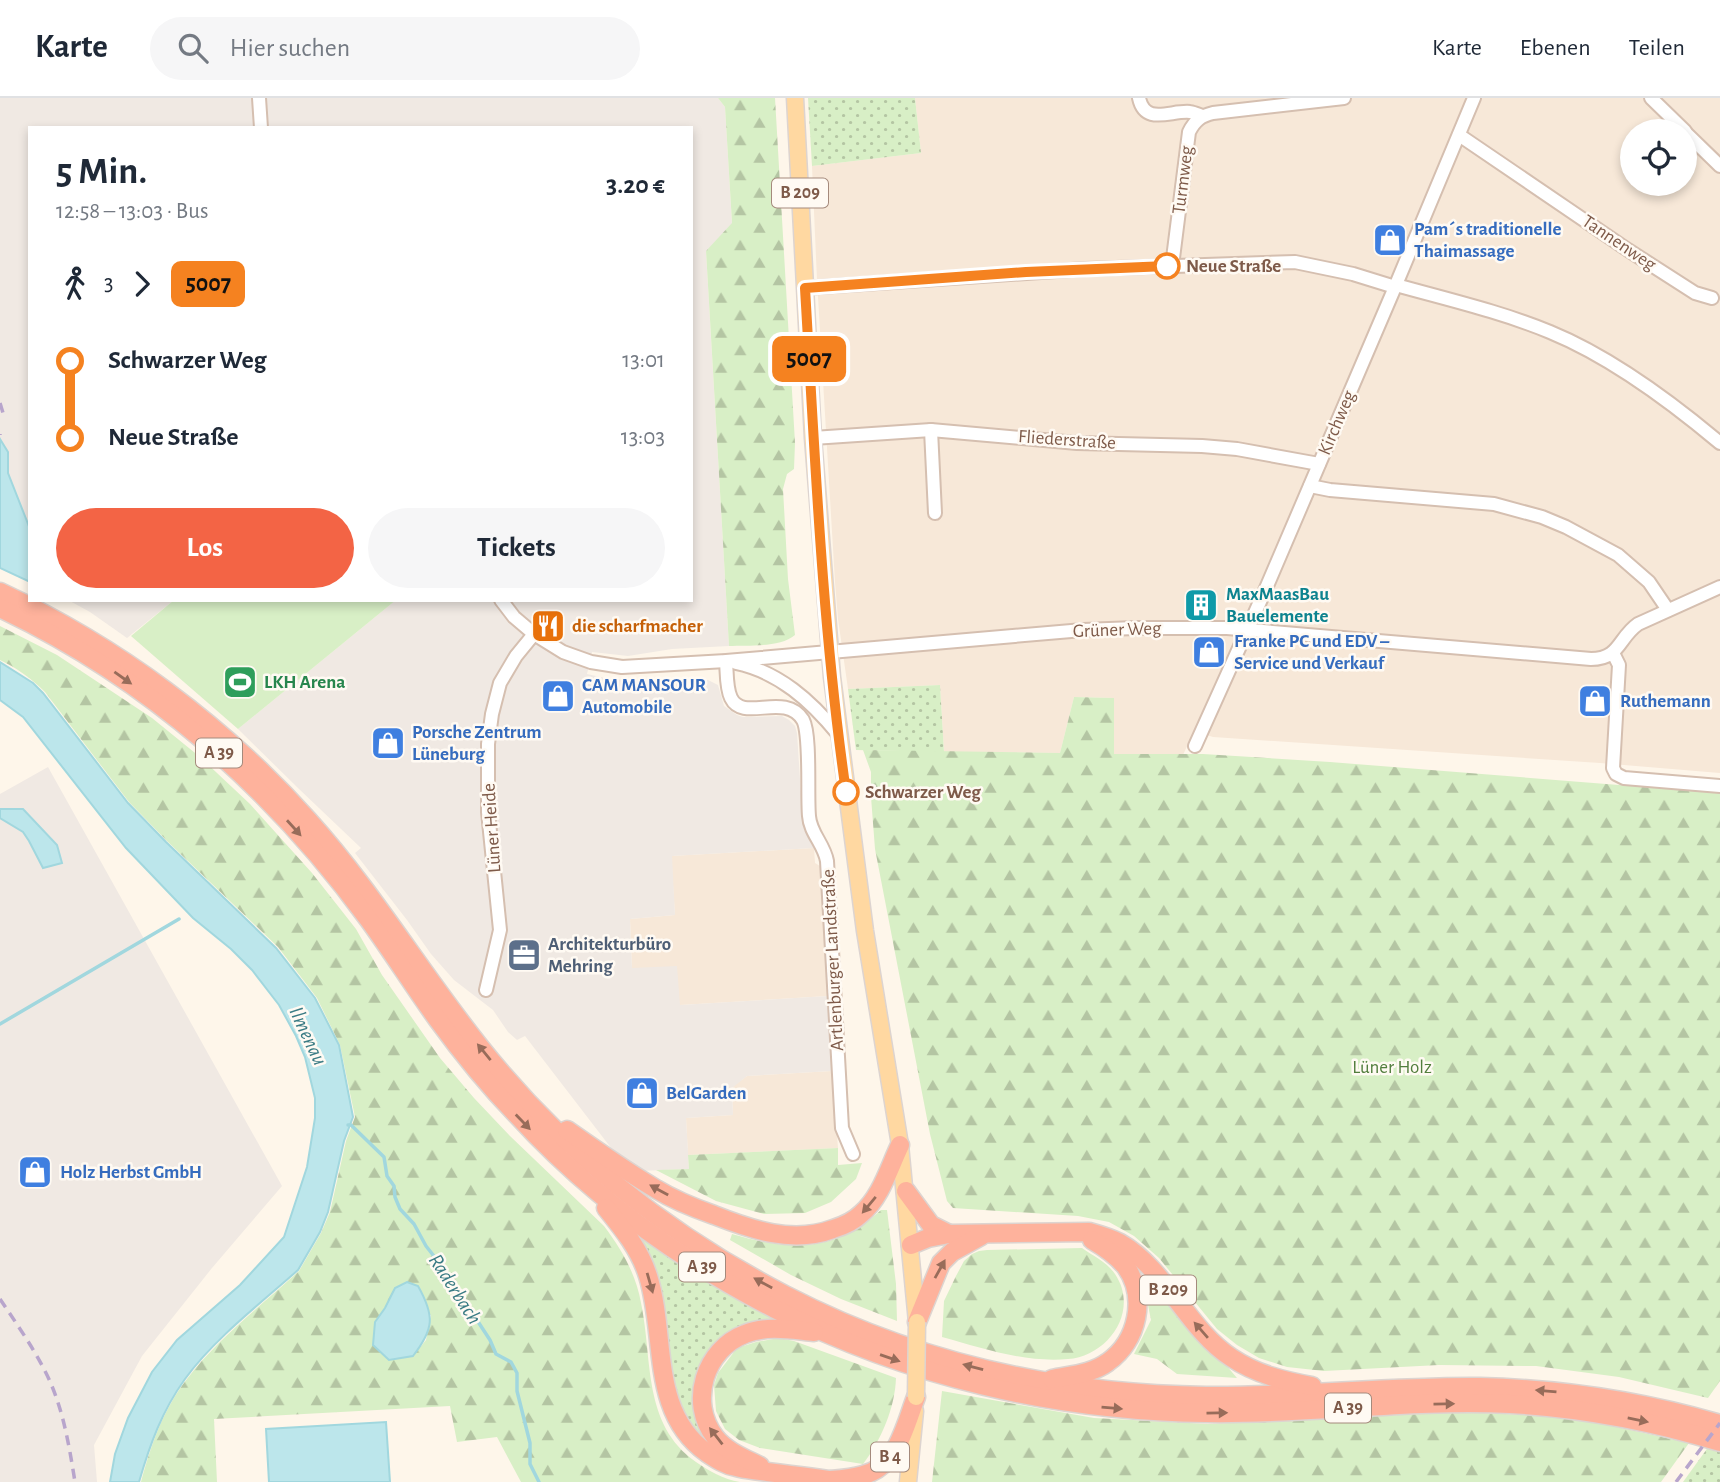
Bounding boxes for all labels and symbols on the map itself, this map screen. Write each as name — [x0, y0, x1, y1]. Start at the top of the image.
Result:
street label: Turmweg — [1169, 144, 1197, 215]
road number: B 209 — [772, 178, 828, 208]
street label: Tannenweg — [1579, 211, 1660, 275]
place label: Pam´s traditionelle Thaimassage — [1414, 220, 1562, 261]
shop icon: Pam´s traditionelle Thaimassage — [1371, 221, 1409, 259]
marker: Neue Straße — [1154, 253, 1180, 279]
place label: Neue Straße — [1186, 257, 1281, 276]
line badge: 5007 — [760, 336, 858, 382]
street label: Kirchweg — [1315, 387, 1359, 458]
street label: Fliederstraße — [1017, 427, 1117, 453]
place label: MaxMaasBau Bauelemente — [1226, 585, 1329, 626]
building icon: MaxMaasBau Bauelemente — [1182, 586, 1220, 624]
restaurant icon: die scharfmacher — [529, 607, 567, 645]
place label: die scharfmacher — [572, 617, 703, 636]
street label: Grüner Weg — [1072, 619, 1162, 641]
place label: Franke PC und EDV – Service und Verkauf — [1234, 632, 1390, 673]
shop icon: Franke PC und EDV – Service und Verkauf — [1190, 633, 1228, 671]
sports icon: LKH Arena — [221, 663, 259, 701]
one-way arrow — [113, 672, 133, 685]
place label: LKH Arena — [264, 673, 345, 692]
place label: CAM MANSOUR Automobile — [582, 676, 706, 717]
shop icon: CAM MANSOUR Automobile — [539, 677, 577, 715]
shop icon: Ruthemann — [1576, 682, 1614, 720]
place label: Ruthemann — [1620, 692, 1711, 711]
place label: Porsche Zentrum Lüneburg — [412, 723, 542, 764]
shop icon: Porsche Zentrum Lüneburg — [369, 724, 407, 762]
road number: A 39 — [196, 738, 242, 768]
marker: Schwarzer Weg — [833, 779, 859, 805]
street label: Lüner Heide — [479, 783, 505, 873]
place label: Schwarzer Weg — [865, 783, 981, 802]
one-way arrow — [285, 819, 301, 836]
street label: Artlenburger Landstraße — [819, 869, 847, 1051]
place label: Architekturbüro Mehring — [548, 935, 671, 976]
office icon: Architekturbüro Mehring — [505, 936, 543, 974]
water label: Ilmenau — [285, 1003, 331, 1069]
one-way arrow — [477, 1043, 492, 1060]
park label: Lüner Holz — [1352, 1058, 1432, 1077]
shop icon: BelGarden — [623, 1074, 661, 1112]
place label: BelGarden — [666, 1084, 747, 1103]
one-way arrow — [515, 1113, 531, 1130]
shop icon: Holz Herbst GmbH — [16, 1153, 54, 1191]
place label: Holz Herbst GmbH — [60, 1163, 202, 1182]
one-way arrow — [649, 1184, 669, 1196]
one-way arrow — [862, 1197, 877, 1214]
water label: Raderbach — [425, 1250, 485, 1328]
road number: A 39 — [679, 1252, 725, 1282]
one-way arrow — [934, 1259, 946, 1278]
one-way arrow — [645, 1272, 656, 1294]
road number: B 209 — [1140, 1275, 1196, 1304]
one-way arrow — [753, 1277, 772, 1289]
one-way arrow — [1193, 1321, 1209, 1339]
one-way arrow — [880, 1353, 901, 1364]
one-way arrow — [963, 1361, 984, 1371]
one-way arrow — [1535, 1385, 1557, 1396]
road number: A 39 — [1325, 1394, 1371, 1422]
one-way arrow — [1434, 1398, 1456, 1410]
one-way arrow — [1101, 1403, 1123, 1414]
one-way arrow — [1206, 1407, 1228, 1419]
one-way arrow — [1627, 1415, 1649, 1426]
one-way arrow — [708, 1427, 723, 1445]
road number: B 4 — [871, 1442, 909, 1472]

